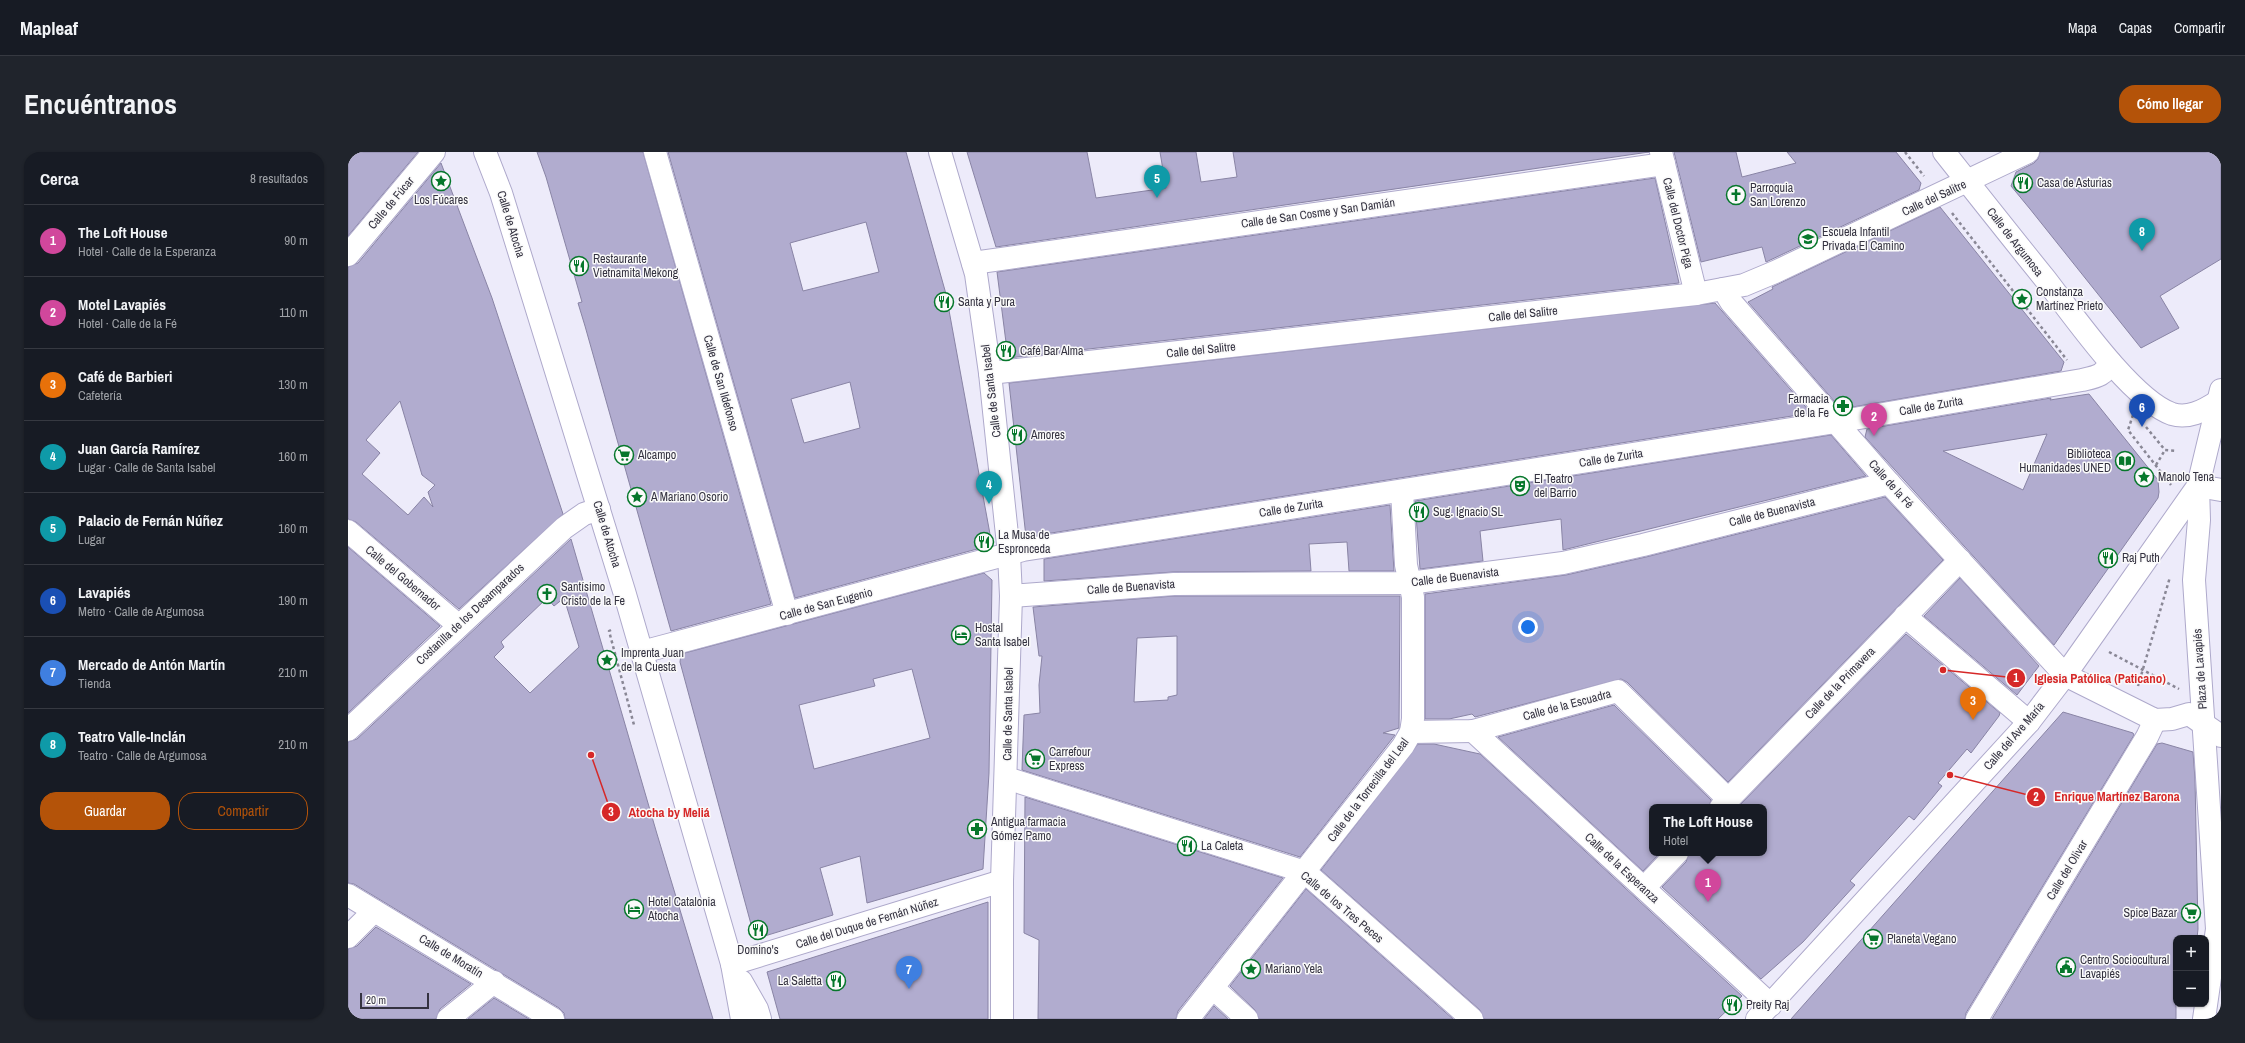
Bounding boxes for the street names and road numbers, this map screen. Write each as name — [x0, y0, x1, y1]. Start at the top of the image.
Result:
street label: Calle de Fúcar — [364, 173, 418, 233]
street label: Calle del Doctor Piga — [1659, 176, 1697, 271]
street label: Calle del Salitre — [1899, 176, 1969, 220]
street label: Calle de Atocha — [493, 189, 529, 260]
street label: Calle de San Cosme y San Damián — [1240, 194, 1396, 232]
street label: Calle de Argumosa — [1983, 204, 2047, 280]
street label: Calle del Salitre — [1488, 302, 1558, 326]
street label: Calle de San Ildefonso — [700, 333, 742, 433]
street label: Calle del Salitre — [1166, 338, 1236, 362]
street label: Calle de Santa Isabel — [977, 344, 1005, 438]
street label: Calle de Zurita — [1898, 392, 1965, 419]
street label: Calle de Zurita — [1578, 445, 1645, 471]
street label: Calle de la Fé — [1865, 456, 1917, 512]
street label: Calle de Buenavista — [1727, 493, 1817, 530]
street label: Calle de Zurita — [1258, 495, 1325, 521]
street label: Calle de Atocha — [589, 499, 625, 570]
street label: Calle del Gobernador — [362, 542, 445, 615]
street label: Costanilla de los Desamparados — [413, 560, 528, 668]
street label: Calle de Buenavista — [1410, 564, 1500, 590]
street label: Calle de Buenavista — [1087, 576, 1176, 598]
street label: Calle de San Eugenio — [778, 584, 874, 624]
street label: Plaza de Lavapiés — [2189, 628, 2211, 710]
street label: Calle de la Primavera — [1801, 643, 1879, 723]
street label: Calle de Santa Isabel — [999, 667, 1017, 761]
street label: Calle de la Escuadra — [1521, 685, 1613, 724]
street label: Calle del Ave María — [1980, 698, 2048, 773]
street label: Calle de la Torrecilla del Leal — [1324, 735, 1412, 845]
street label: Calle de la Esperanza — [1581, 829, 1663, 907]
street label: Calle del Olivar — [2043, 836, 2092, 903]
street label: Calle de los Tres Peces — [1297, 868, 1387, 946]
street label: Calle del Duque de Fernán Núñez — [794, 894, 940, 952]
street label: Calle de Moratín — [416, 931, 486, 981]

